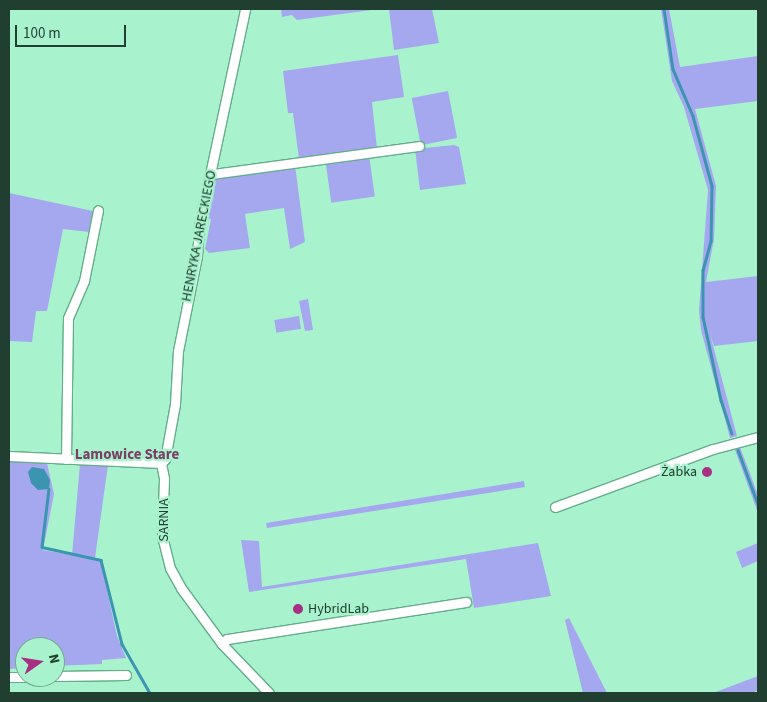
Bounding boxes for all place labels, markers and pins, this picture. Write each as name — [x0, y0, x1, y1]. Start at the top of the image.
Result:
place label: Żabka — [661, 464, 697, 480]
marker: Żabka — [701, 466, 713, 478]
place label: HybridLab — [308, 601, 369, 617]
marker: HybridLab — [292, 603, 304, 615]

